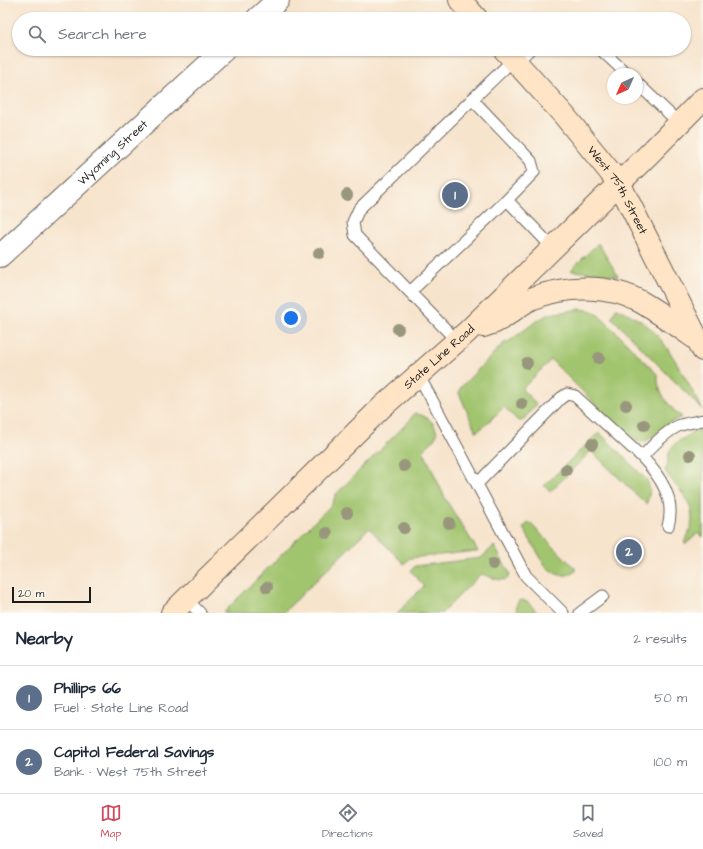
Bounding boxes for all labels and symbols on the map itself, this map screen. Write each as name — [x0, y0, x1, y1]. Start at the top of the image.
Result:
north arrow — [607, 68, 643, 104]
street label: Wyoming Street — [74, 116, 152, 189]
street label: West 75th Street — [583, 142, 652, 238]
pin: 1 — [442, 180, 468, 210]
your location — [281, 308, 301, 328]
street label: State Line Road — [400, 321, 479, 393]
pin: 2 — [616, 537, 642, 567]
scale bar — [12, 585, 91, 604]

